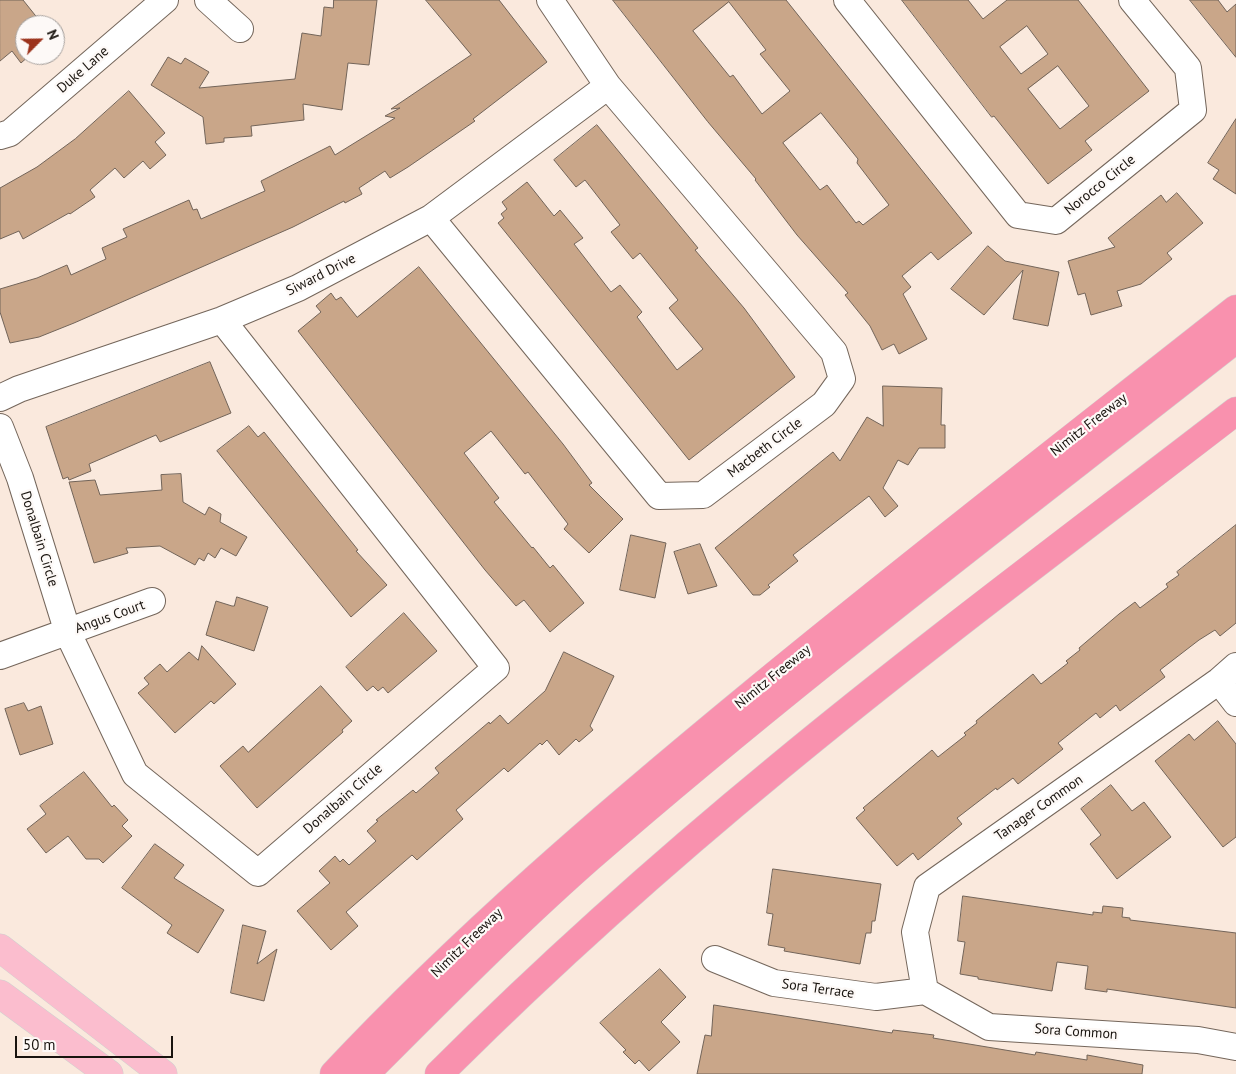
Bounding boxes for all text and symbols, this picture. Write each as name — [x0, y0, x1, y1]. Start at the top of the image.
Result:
north arrow — [15, 15, 65, 65]
text: N — [43, 27, 63, 42]
street label: Duke Lane — [54, 43, 112, 97]
street label: Norocco Circle — [1061, 151, 1139, 219]
street label: Siward Drive — [283, 250, 359, 300]
street label: Nimitz Freeway — [1047, 390, 1131, 460]
street label: Macbeth Circle — [724, 414, 806, 482]
street label: Donalbain Circle — [16, 489, 62, 589]
street label: Angus Court — [73, 597, 147, 637]
street label: Nimitz Freeway — [732, 641, 814, 713]
street label: Donalbain Circle — [300, 760, 386, 838]
street label: Tanager Common — [992, 771, 1086, 845]
street label: Nimitz Freeway — [428, 905, 506, 981]
street label: Sora Terrace — [781, 976, 855, 1002]
street label: Sora Common — [1034, 1021, 1118, 1043]
scale bar — [18, 1026, 175, 1058]
text: 50 m — [23, 1035, 56, 1054]

